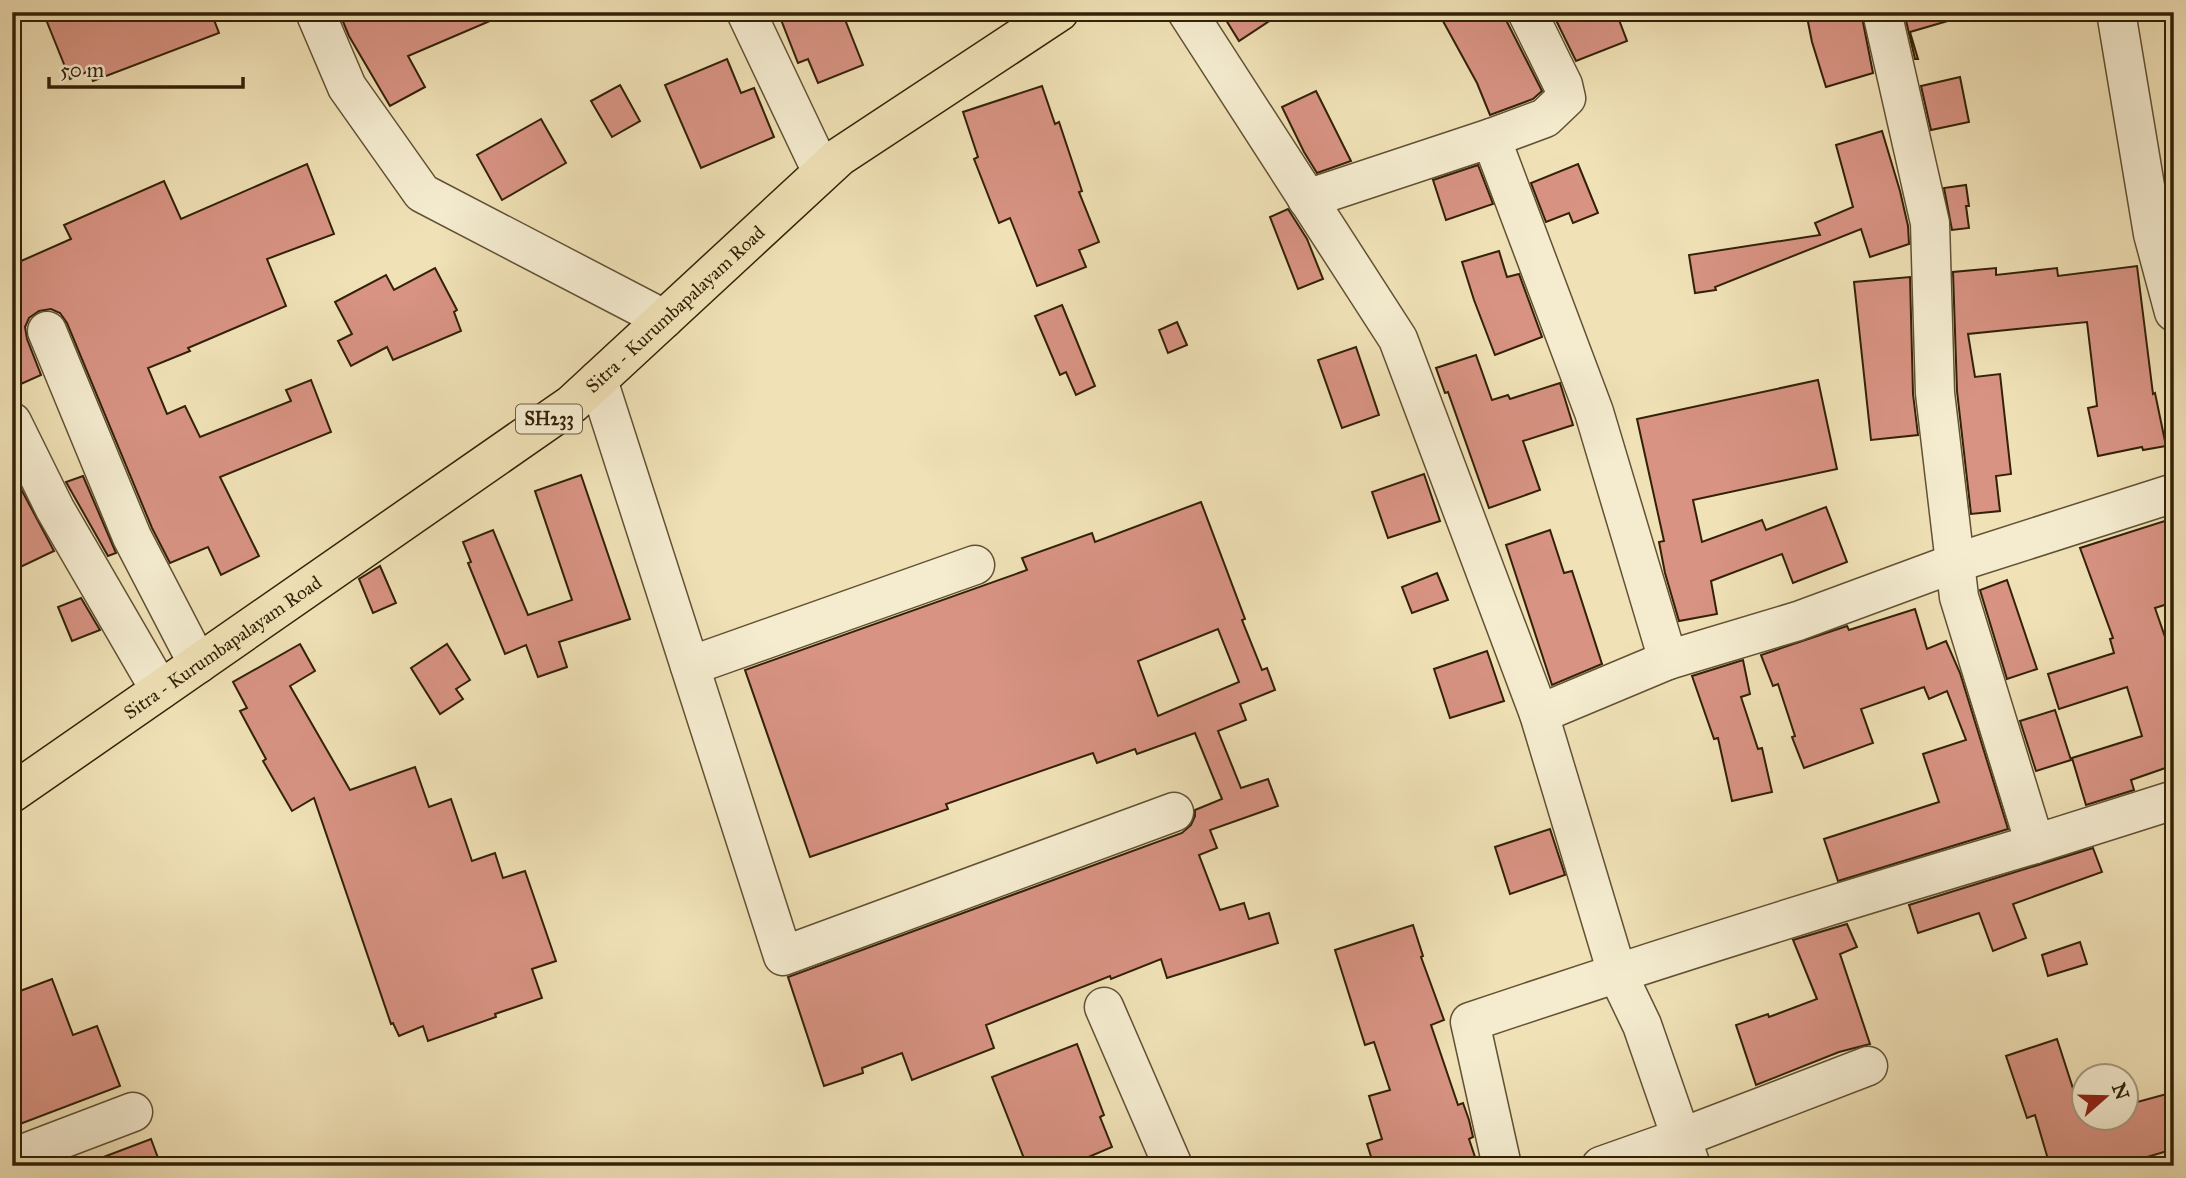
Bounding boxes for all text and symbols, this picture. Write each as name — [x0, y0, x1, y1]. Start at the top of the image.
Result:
scale bar — [49, 46, 243, 90]
text: 50 m — [60, 57, 105, 83]
street label: Sitra - Kurumbapalayam Road — [581, 220, 770, 397]
road number: SH233 — [516, 404, 582, 433]
street label: Sitra - Kurumbapalayam Road — [119, 570, 326, 724]
north arrow — [2070, 1062, 2140, 1132]
text: N — [2107, 1080, 2134, 1103]

